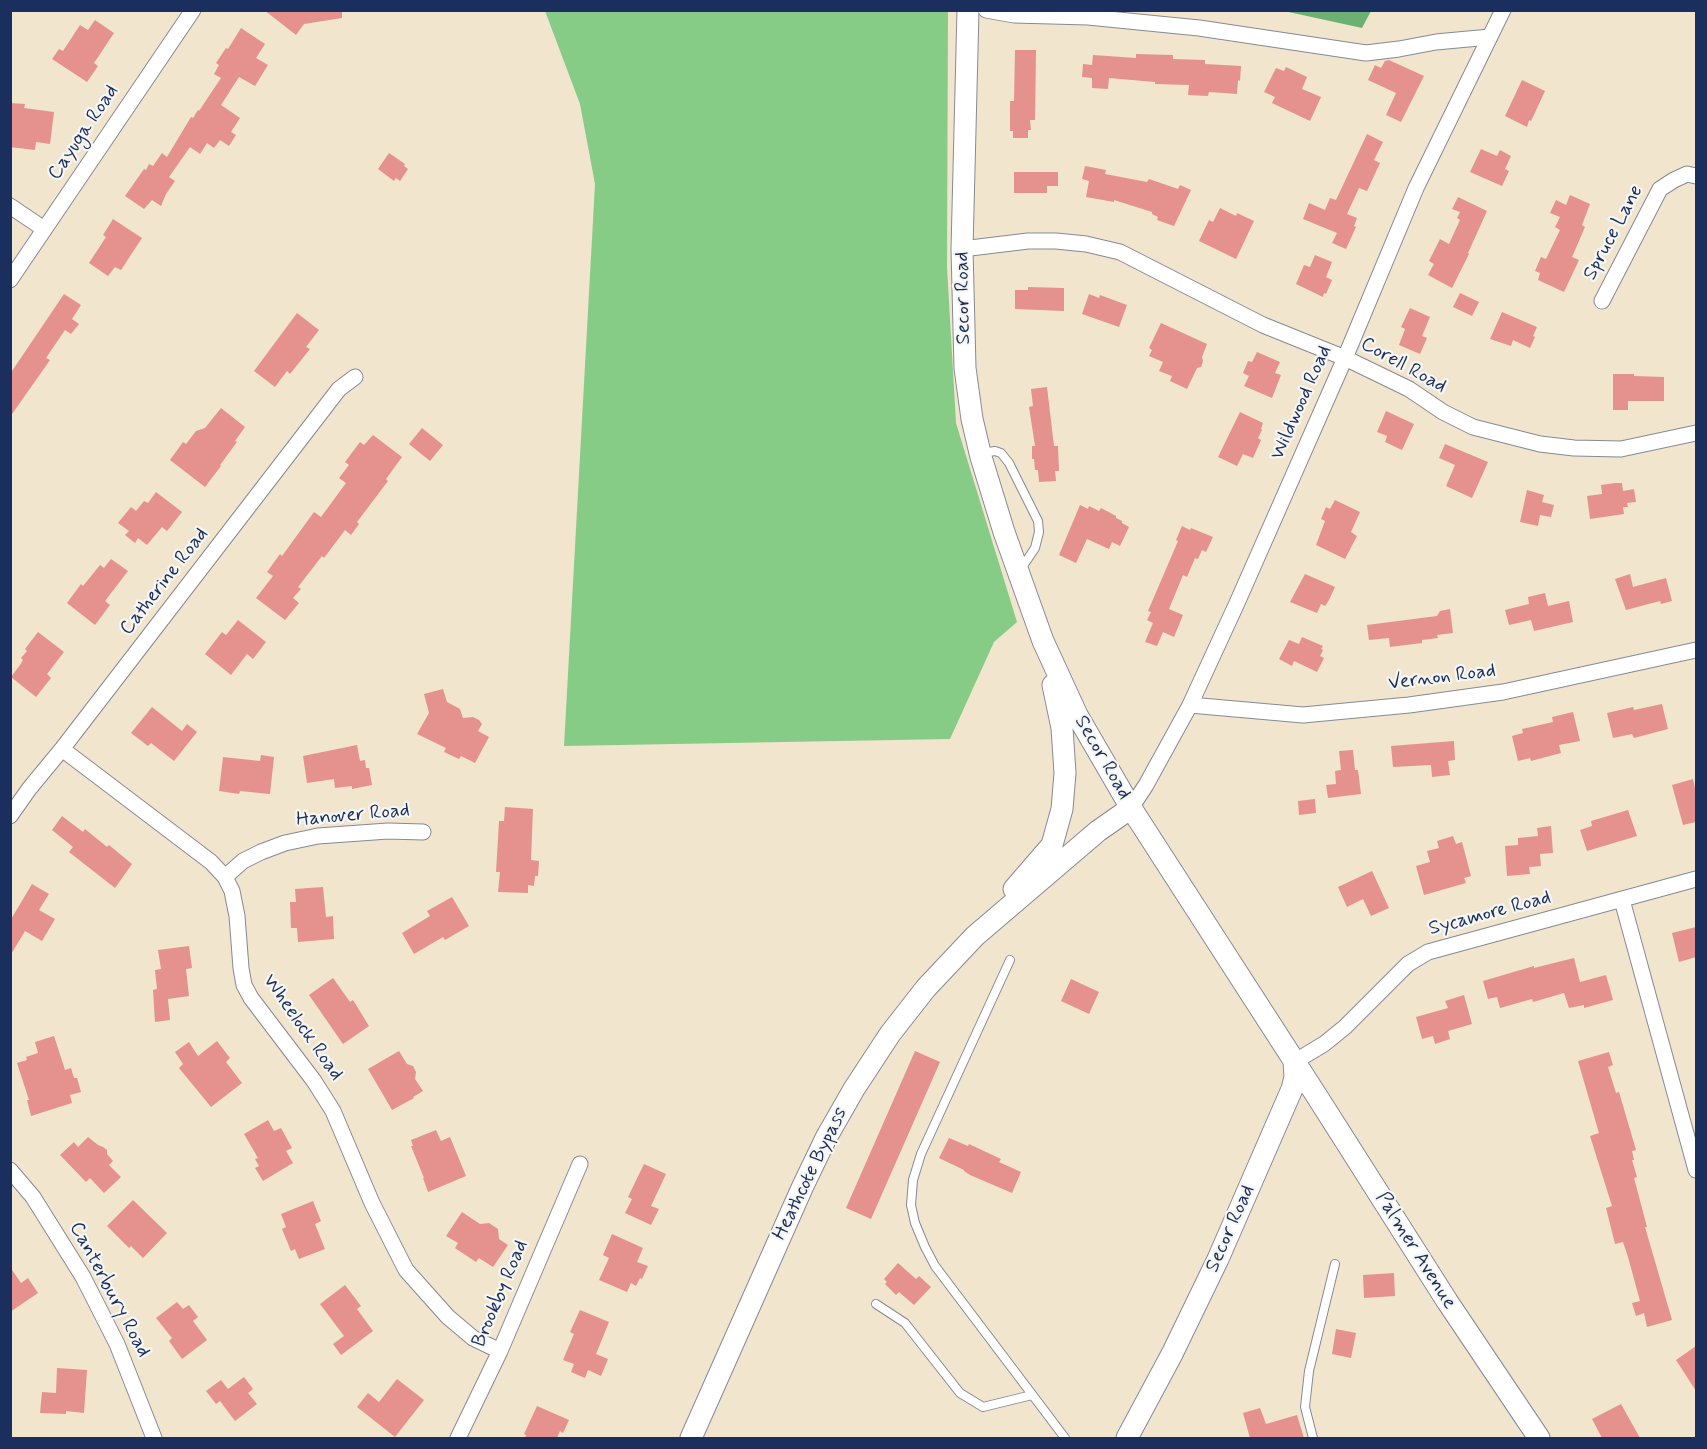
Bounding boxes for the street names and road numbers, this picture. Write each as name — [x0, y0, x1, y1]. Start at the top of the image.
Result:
street label: Cayuga Road — [43, 81, 125, 185]
street label: Spruce Lane — [1579, 181, 1649, 285]
street label: Secor Road — [951, 251, 977, 345]
street label: Corell Road — [1356, 333, 1450, 399]
street label: Wildwood Road — [1266, 342, 1338, 464]
street label: Catherine Road — [116, 523, 214, 641]
street label: Vernon Road — [1387, 660, 1497, 696]
street label: Secor Road — [1068, 712, 1136, 804]
street label: Hanover Road — [295, 799, 411, 833]
street label: Sycamore Road — [1426, 886, 1554, 942]
street label: Wheelock Road — [257, 970, 347, 1086]
street label: Heathcote Bypass — [768, 1104, 854, 1244]
street label: Secor Road — [1201, 1182, 1261, 1276]
street label: Palmer Avenue — [1369, 1188, 1461, 1314]
street label: Canterbury Road — [63, 1218, 155, 1362]
street label: Brookby Road — [468, 1237, 534, 1351]

